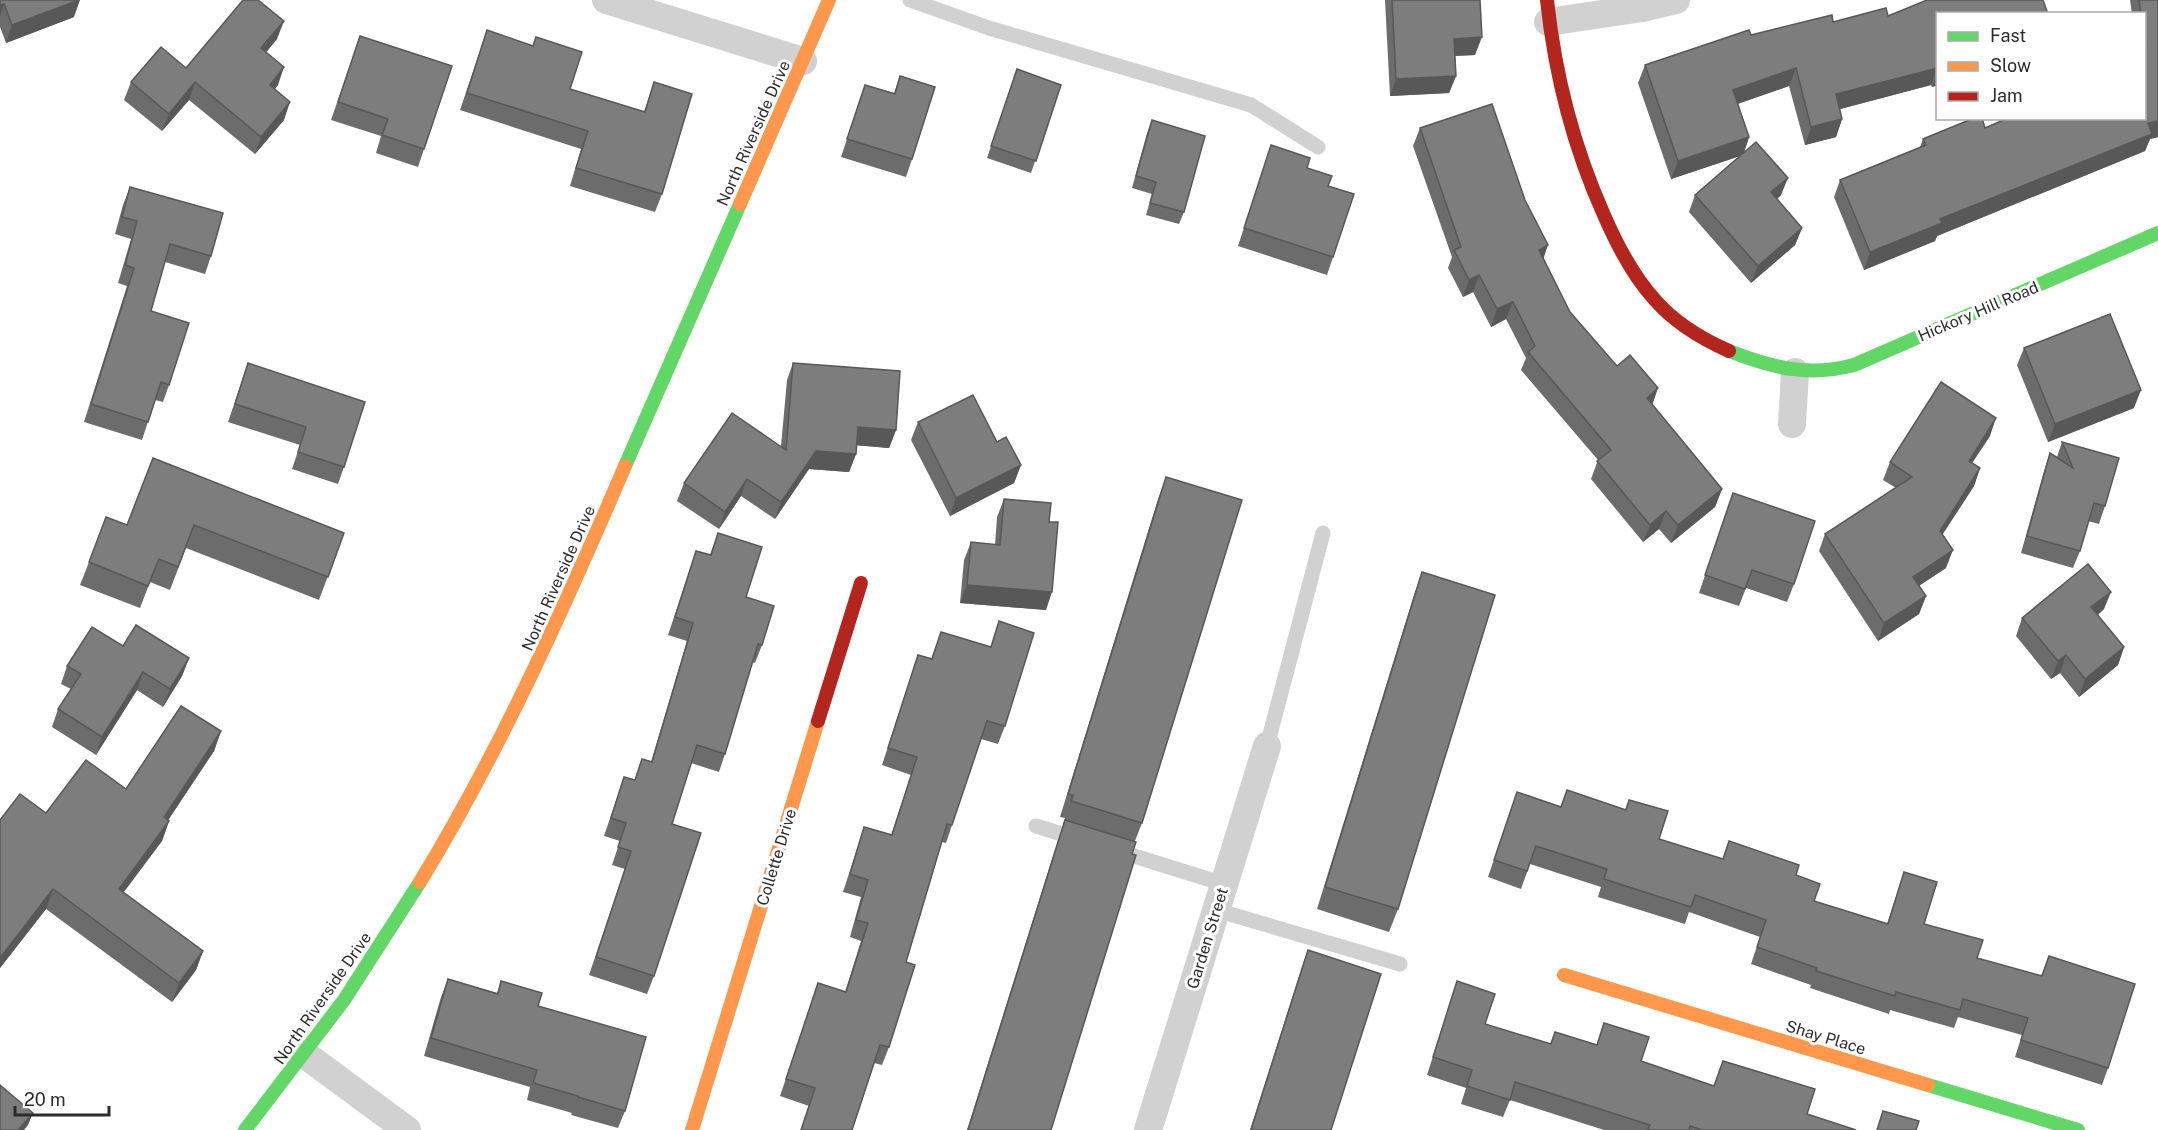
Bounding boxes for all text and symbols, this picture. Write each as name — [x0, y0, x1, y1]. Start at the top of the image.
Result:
legend — [1936, 12, 2146, 120]
text: Fast — [1990, 25, 2026, 46]
text: Slow — [1990, 55, 2031, 76]
street label: North Riverside Drive — [713, 58, 794, 209]
text: Jam — [1990, 85, 2023, 106]
street label: Hickory Hill Road — [1915, 278, 2041, 345]
street label: North Riverside Drive — [518, 503, 599, 654]
street label: Collette Drive — [753, 806, 800, 908]
street label: Garden Street — [1183, 885, 1232, 991]
street label: North Riverside Drive — [270, 929, 375, 1068]
street label: Shay Place — [1784, 1016, 1868, 1059]
scale bar — [15, 1079, 110, 1117]
text: 20 m — [24, 1089, 66, 1110]

